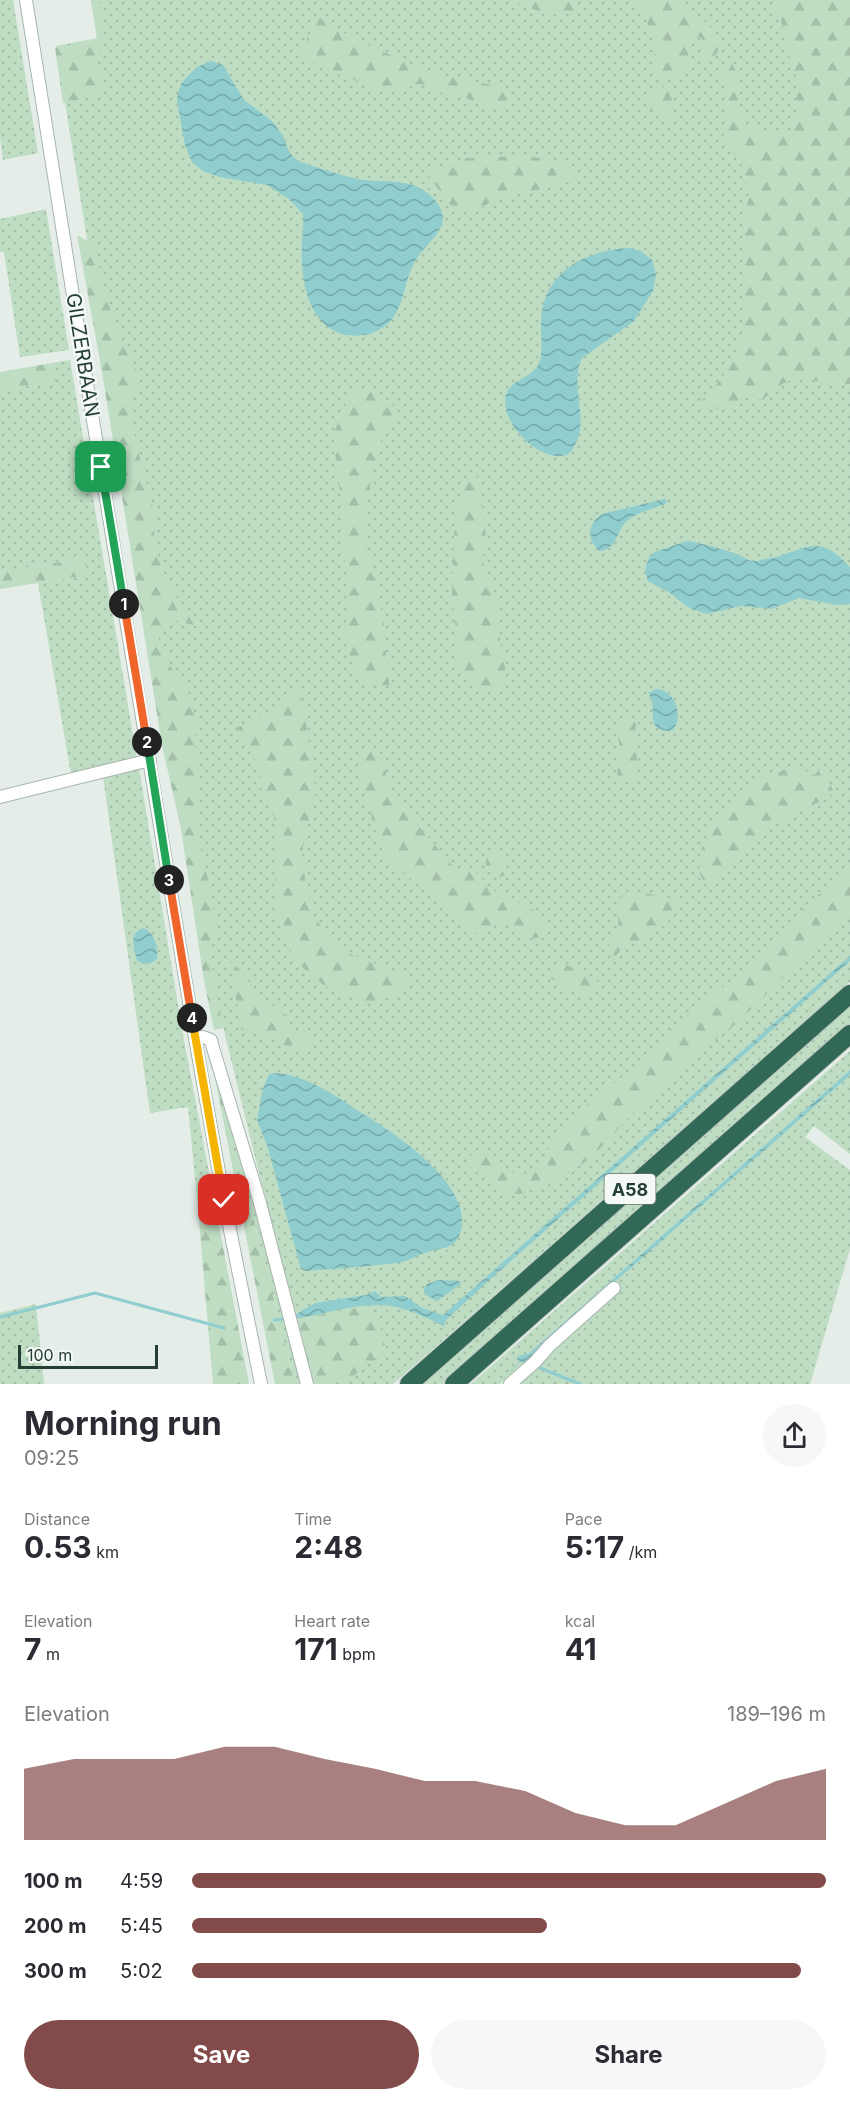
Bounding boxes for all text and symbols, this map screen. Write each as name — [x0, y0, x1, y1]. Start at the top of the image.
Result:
street label: GILZERBAAN — [61, 291, 105, 419]
pin — [75, 441, 126, 492]
icon: arrive — [84, 450, 117, 483]
pin: 1 — [109, 589, 139, 619]
text: 1 — [121, 594, 127, 614]
pin: 2 — [132, 727, 162, 757]
text: 2 — [142, 732, 152, 752]
pin: 3 — [154, 865, 184, 895]
text: 3 — [164, 870, 174, 890]
pin: 4 — [177, 1003, 207, 1033]
text: 4 — [187, 1008, 197, 1028]
pin — [198, 1174, 249, 1225]
road number: A58 — [604, 1174, 656, 1204]
icon: check — [207, 1183, 240, 1216]
scale bar — [18, 1342, 158, 1370]
text: 100 m — [27, 1345, 72, 1365]
text: Morning run — [24, 1403, 222, 1443]
button: share — [763, 1404, 826, 1467]
text: 09:25 — [24, 1446, 79, 1470]
text: Distance — [24, 1509, 90, 1529]
text: Time — [294, 1509, 332, 1529]
text: Pace — [565, 1509, 602, 1529]
text: 0.53 — [24, 1529, 92, 1565]
text: 2:48 — [294, 1529, 363, 1565]
text: 5:17 — [565, 1529, 624, 1565]
text: km — [92, 1542, 119, 1562]
text: /km — [624, 1542, 657, 1562]
text: Elevation — [24, 1611, 93, 1631]
text: Heart rate — [294, 1611, 370, 1631]
text: kcal — [565, 1611, 595, 1631]
text: 7 — [24, 1631, 41, 1667]
text: 171 — [294, 1631, 338, 1667]
text: 41 — [565, 1631, 597, 1667]
text: m — [41, 1644, 60, 1664]
text: bpm — [338, 1644, 376, 1664]
text: Elevation — [24, 1702, 110, 1726]
text: 189–196 m — [727, 1702, 826, 1726]
text: 100 m — [24, 1869, 83, 1893]
text: 4:59 — [120, 1869, 163, 1893]
text: 200 m — [24, 1914, 87, 1938]
text: 5:45 — [120, 1914, 163, 1938]
text: 300 m — [24, 1959, 87, 1983]
text: 5:02 — [120, 1959, 163, 1983]
button: Save — [24, 2020, 419, 2089]
button: Share — [431, 2020, 826, 2089]

